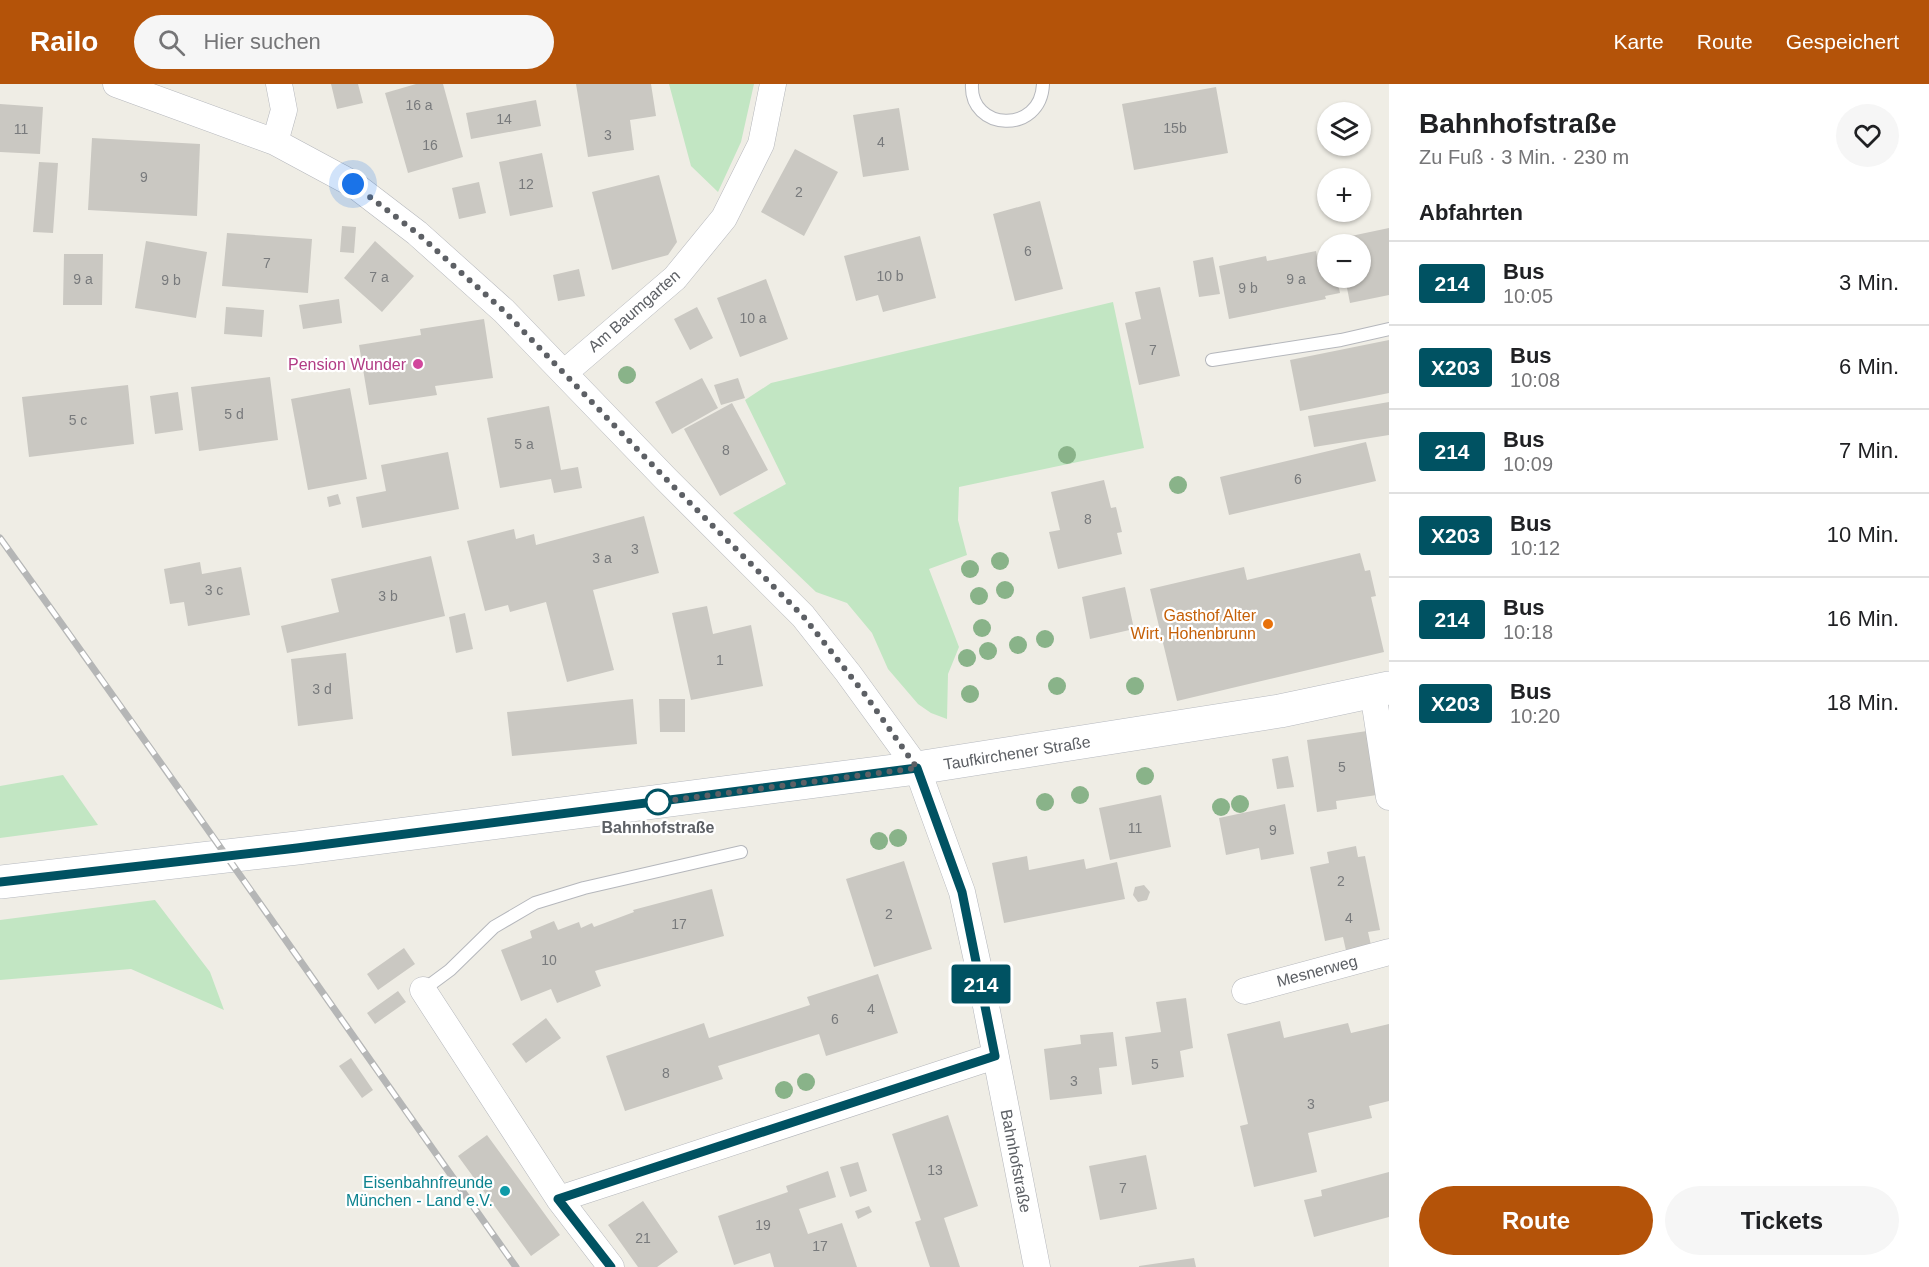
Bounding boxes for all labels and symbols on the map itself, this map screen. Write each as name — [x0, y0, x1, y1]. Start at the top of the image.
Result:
house number: 16 a — [405, 97, 433, 113]
house number: 14 — [496, 111, 512, 127]
house number: 15b — [1163, 120, 1187, 136]
house number: 11 — [14, 121, 28, 137]
house number: 3 — [604, 127, 612, 143]
house number: 4 — [877, 134, 885, 150]
house number: 16 — [422, 137, 438, 153]
house number: 9 — [140, 169, 148, 185]
your location — [338, 169, 368, 199]
house number: 12 — [518, 176, 534, 192]
house number: 2 — [795, 184, 803, 200]
house number: 6 — [1024, 243, 1032, 259]
house number: 7 — [263, 255, 271, 271]
street label: Am Baumgarten — [585, 267, 683, 355]
house number: 10 b — [876, 268, 904, 284]
house number: 7 a — [369, 269, 389, 285]
house number: 9 a — [73, 271, 93, 287]
house number: 9 a — [1286, 271, 1306, 287]
house number: 9 b — [161, 272, 181, 288]
house number: 9 b — [1238, 280, 1258, 296]
house number: 10 a — [739, 310, 767, 326]
house number: 7 — [1149, 342, 1157, 358]
place label: Pension Wunder — [288, 356, 407, 373]
marker: Pension Wunder — [411, 357, 425, 371]
house number: 5 d — [224, 406, 244, 422]
house number: 5 c — [69, 412, 87, 428]
house number: 5 a — [514, 436, 534, 452]
house number: 8 — [722, 442, 730, 458]
house number: 6 — [1294, 471, 1302, 487]
house number: 8 — [1084, 511, 1092, 527]
house number: 3 — [631, 541, 639, 557]
house number: 3 a — [592, 550, 612, 566]
house number: 3 c — [205, 582, 223, 598]
house number: 3 b — [378, 588, 398, 604]
place label: Gasthof Alter Wirt, Hohenbrunn — [1131, 607, 1257, 642]
marker: Gasthof Alter Wirt, Hohenbrunn — [1261, 617, 1275, 631]
house number: 1 — [716, 652, 724, 668]
house number: 3 d — [312, 681, 332, 697]
street label: Taufkirchener Straße — [942, 733, 1092, 773]
house number: 5 — [1338, 759, 1346, 775]
marker: Bahnhofstraße — [645, 789, 671, 815]
place label: Bahnhofstraße — [602, 819, 715, 836]
house number: 11 — [1128, 820, 1142, 836]
house number: 9 — [1269, 822, 1277, 838]
house number: 2 — [1337, 873, 1345, 889]
house number: 2 — [885, 906, 893, 922]
house number: 4 — [1345, 910, 1353, 926]
house number: 17 — [671, 916, 687, 932]
house number: 10 — [541, 952, 557, 968]
street label: Mesnerweg — [1275, 952, 1359, 990]
line badge: 214 — [946, 964, 1016, 1004]
house number: 4 — [867, 1001, 875, 1017]
house number: 6 — [831, 1011, 839, 1027]
house number: 5 — [1151, 1056, 1159, 1072]
house number: 8 — [662, 1065, 670, 1081]
house number: 3 — [1070, 1073, 1078, 1089]
house number: 3 — [1307, 1096, 1315, 1112]
street label: Bahnhofstraße — [998, 1108, 1034, 1214]
house number: 13 — [927, 1162, 943, 1178]
place label: Eisenbahnfreunde München - Land e.V. — [346, 1174, 493, 1209]
house number: 7 — [1119, 1180, 1127, 1196]
marker: Eisenbahnfreunde München - Land e.V. — [498, 1184, 512, 1198]
house number: 19 — [755, 1217, 771, 1233]
house number: 21 — [635, 1230, 651, 1246]
house number: 17 — [812, 1238, 828, 1254]

